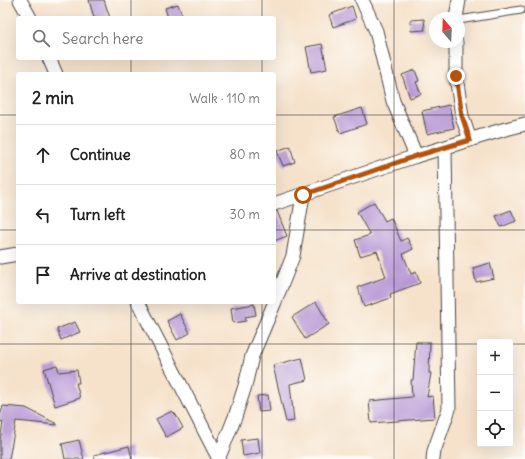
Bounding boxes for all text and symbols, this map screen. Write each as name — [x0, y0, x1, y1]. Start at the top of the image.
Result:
north arrow — [429, 12, 465, 48]
search box — [16, 16, 276, 60]
icon: search — [30, 27, 52, 49]
text: Search here — [62, 29, 143, 48]
route end — [447, 67, 465, 85]
text: 2 min — [32, 87, 74, 109]
text: Walk · 110 m — [189, 90, 260, 107]
icon: ahead — [32, 144, 54, 166]
text: Continue — [70, 145, 131, 164]
text: 80 m — [229, 146, 260, 163]
route start — [294, 186, 312, 204]
icon: left — [32, 204, 54, 226]
text: Turn left — [70, 205, 125, 224]
text: 30 m — [230, 206, 260, 223]
icon: arrive — [32, 264, 54, 286]
text: Arrive at destination — [70, 265, 206, 284]
map controls — [477, 339, 513, 447]
button: + — [477, 339, 513, 375]
button: − — [477, 375, 513, 411]
button: locate — [477, 411, 513, 447]

